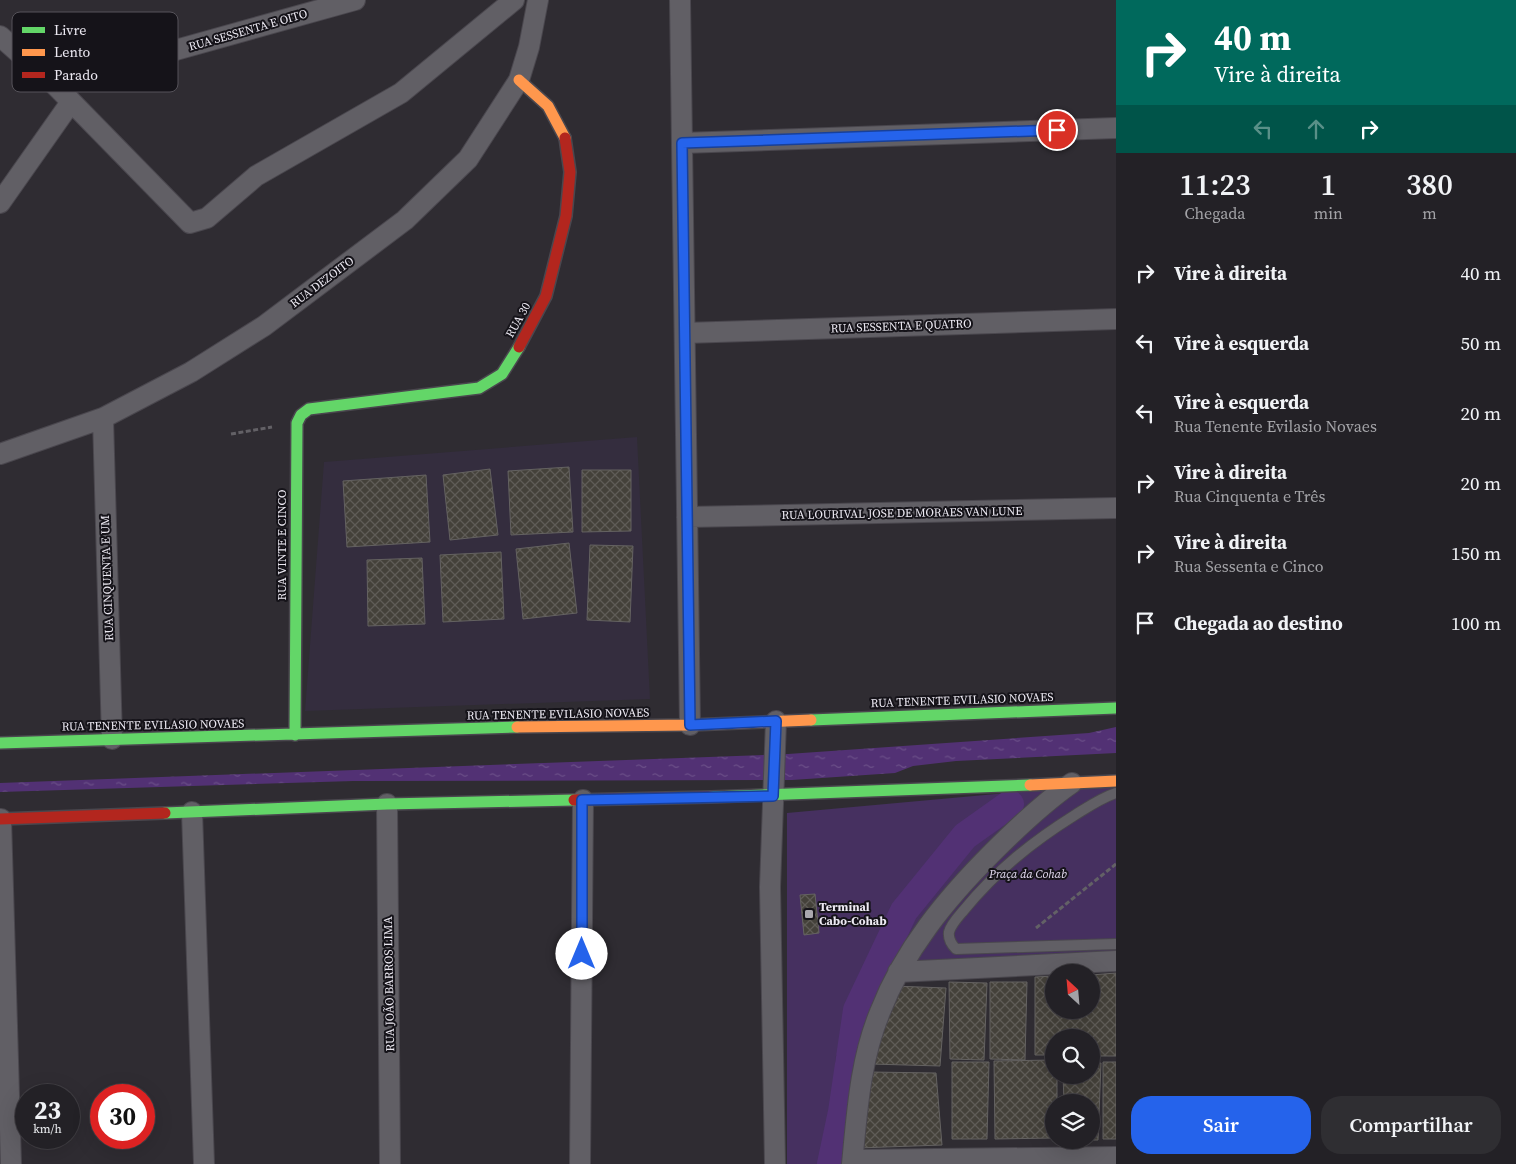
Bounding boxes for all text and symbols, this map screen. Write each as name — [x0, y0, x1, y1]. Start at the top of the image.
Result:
street label: RUA SESSENTA E OITO — [187, 5, 309, 55]
legend — [12, 12, 178, 92]
text: 40 m — [1214, 14, 1291, 62]
text: Livre — [54, 20, 86, 40]
icon: right — [1131, 20, 1196, 85]
text: Lento — [54, 42, 90, 62]
text: Vire à direita — [1214, 59, 1341, 89]
text: Parado — [54, 65, 98, 85]
pin — [1036, 109, 1078, 151]
icon: left — [1249, 115, 1277, 143]
icon: ahead — [1302, 115, 1330, 143]
icon: right — [1355, 115, 1383, 143]
icon: arrive — [1043, 116, 1071, 144]
text: 11:23 — [1179, 164, 1251, 205]
text: 1 — [1320, 164, 1336, 205]
text: 380 — [1406, 164, 1453, 205]
text: Chegada — [1184, 202, 1245, 224]
text: min — [1314, 202, 1343, 224]
text: m — [1422, 202, 1437, 224]
street label: RUA DEZOITO — [287, 253, 357, 311]
icon: right — [1131, 259, 1159, 287]
text: Vire à direita — [1174, 260, 1287, 286]
text: 40 m — [1460, 260, 1501, 286]
street label: RUA 30 — [502, 300, 534, 340]
street label: RUA SESSENTA E QUATRO — [830, 316, 972, 336]
icon: left — [1131, 329, 1159, 357]
text: Vire à esquerda — [1174, 330, 1309, 356]
text: 50 m — [1460, 330, 1501, 356]
text: Vire à esquerda — [1174, 389, 1309, 415]
icon: left — [1131, 399, 1159, 427]
text: 20 m — [1460, 400, 1501, 426]
text: Rua Tenente Evilasio Novaes — [1174, 415, 1377, 437]
text: Vire à direita — [1174, 459, 1287, 485]
icon: right — [1131, 469, 1159, 497]
text: 20 m — [1460, 470, 1501, 496]
text: Rua Cinquenta e Três — [1174, 485, 1325, 507]
street label: RUA VINTE E CINCO — [274, 490, 290, 600]
street label: RUA LOURIVAL JOSE DE MORAES VAN LUNE — [781, 503, 1023, 523]
street label: RUA CINQUENTA E UM — [97, 515, 117, 641]
text: Vire à direita — [1174, 529, 1287, 555]
icon: right — [1131, 539, 1159, 567]
text: 150 m — [1451, 540, 1501, 566]
text: Rua Sessenta e Cinco — [1174, 555, 1324, 577]
icon: arrive — [1131, 609, 1159, 637]
text: Chegada ao destino — [1174, 610, 1343, 636]
text: 100 m — [1451, 610, 1501, 636]
street label: RUA TENENTE EVILASIO NOVAES — [870, 689, 1054, 711]
street label: RUA TENENTE EVILASIO NOVAES — [466, 704, 650, 724]
street label: RUA TENENTE EVILASIO NOVAES — [61, 715, 245, 735]
park label: Praça da Cohab — [988, 866, 1067, 882]
place label: Terminal Cabo-Cohab — [819, 899, 887, 929]
marker: Terminal Cabo-Cohab — [803, 908, 815, 920]
street label: RUA JOÃO BARROS LIMA — [380, 916, 398, 1052]
position arrow — [555, 927, 607, 979]
north arrow — [1045, 964, 1100, 1019]
map controls — [1045, 964, 1100, 1149]
button: search — [1045, 1029, 1100, 1084]
speed limit sign: 30 — [90, 1084, 155, 1149]
text: 23 — [34, 1093, 61, 1127]
button: layers — [1045, 1094, 1100, 1149]
button: Sair — [1131, 1096, 1311, 1154]
button: Compartilhar — [1321, 1096, 1501, 1154]
text: km/h — [33, 1121, 62, 1137]

